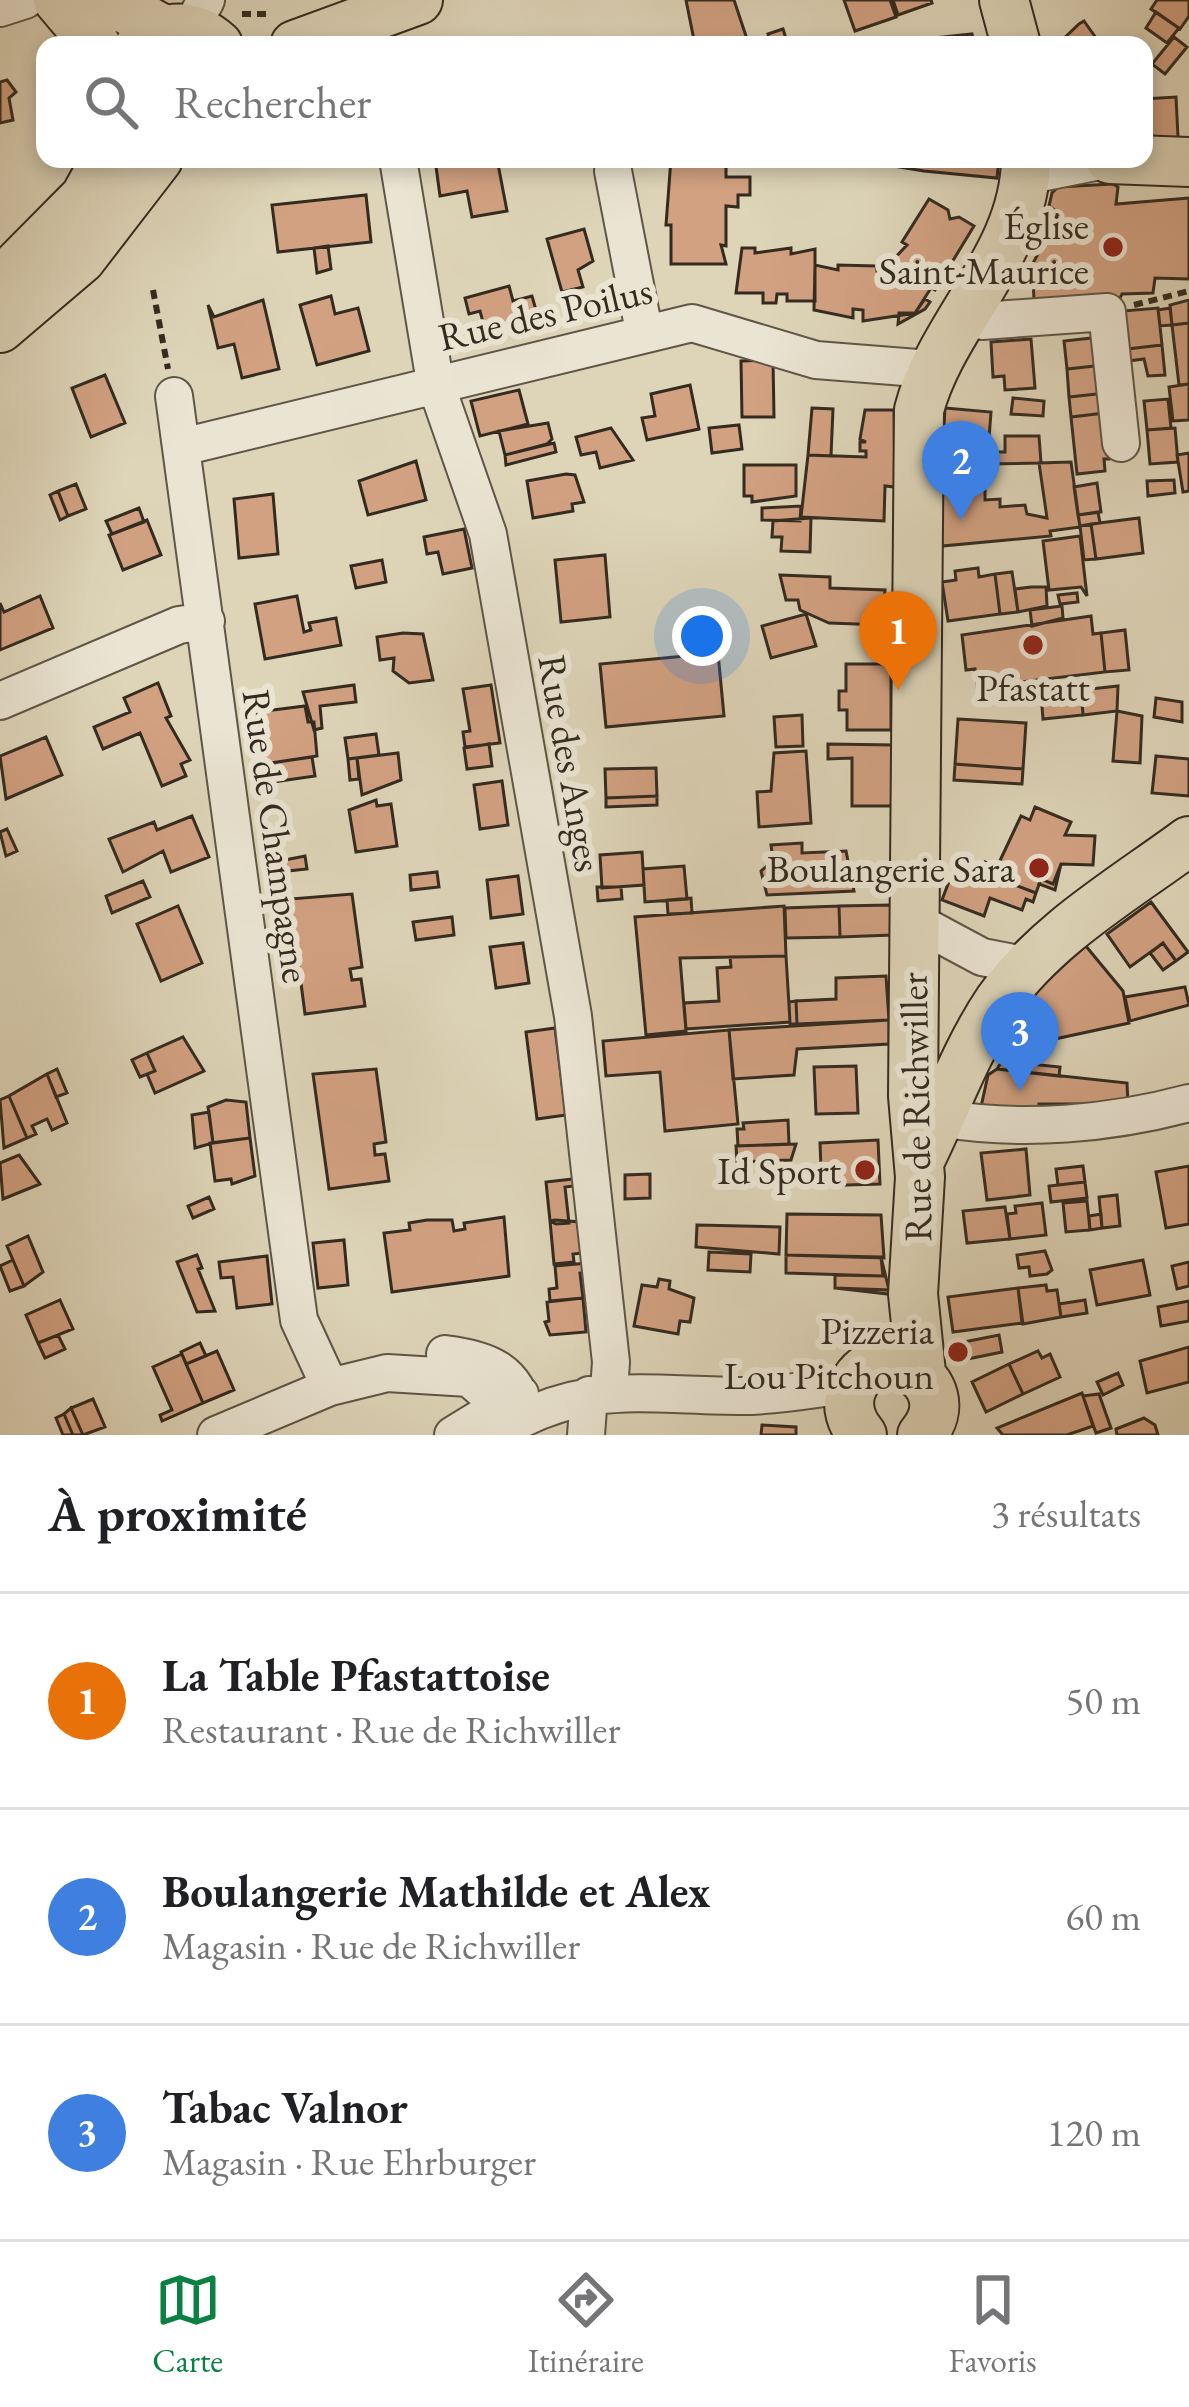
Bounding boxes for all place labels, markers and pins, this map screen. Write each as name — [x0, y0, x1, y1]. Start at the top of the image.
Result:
place label: Église Saint-Maurice — [879, 200, 1089, 296]
marker: Église Saint-Maurice — [1100, 234, 1126, 260]
pin: 2 — [922, 421, 1000, 520]
pin: 1 — [859, 591, 937, 690]
marker: Pfastatt — [1020, 632, 1046, 658]
place label: Pfastatt — [976, 662, 1090, 713]
place label: Boulangerie Sara — [767, 843, 1015, 894]
marker: Boulangerie Sara — [1026, 855, 1052, 881]
pin: 3 — [981, 992, 1059, 1091]
place label: Id Sport — [717, 1145, 841, 1196]
marker: Id Sport — [852, 1157, 878, 1183]
place label: Pizzeria Lou Pitchoun — [724, 1305, 934, 1401]
marker: Pizzeria Lou Pitchoun — [945, 1339, 971, 1365]

